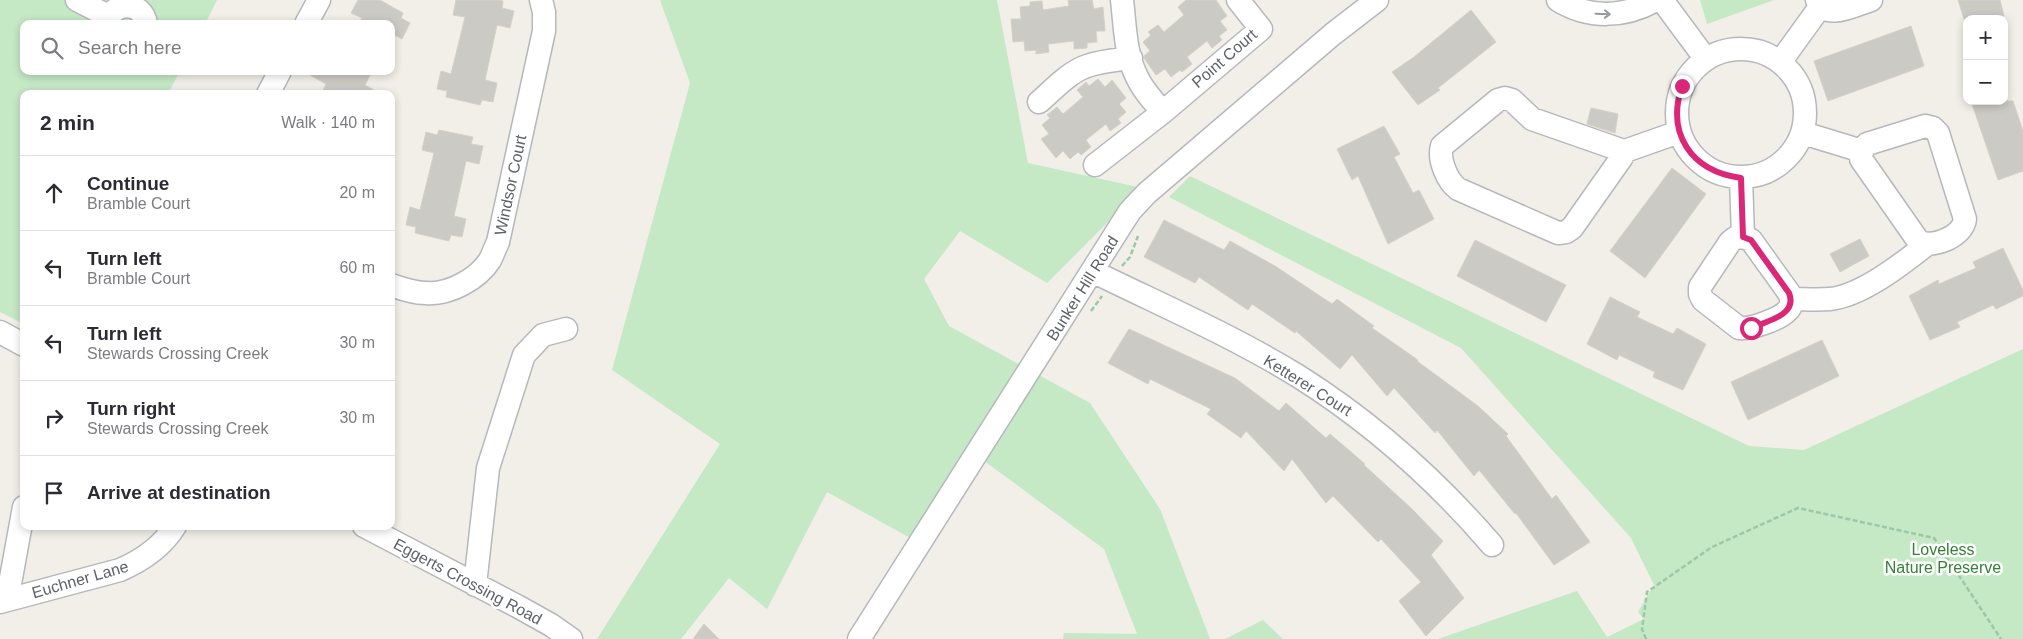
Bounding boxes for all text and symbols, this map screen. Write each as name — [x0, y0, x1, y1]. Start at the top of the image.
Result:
one-way arrow — [1595, 9, 1611, 19]
map controls — [1963, 15, 2008, 105]
button: + — [1963, 15, 2008, 60]
search box — [20, 20, 395, 75]
street label: Point Court — [1189, 25, 1261, 91]
icon: search — [38, 34, 66, 62]
text: Search here — [78, 37, 182, 58]
button: − — [1963, 60, 2008, 105]
route end — [1671, 75, 1694, 98]
text: 2 min — [40, 111, 95, 134]
text: Walk · 140 m — [281, 114, 375, 131]
street label: Windsor Court — [492, 133, 530, 237]
text: Continue — [87, 173, 169, 194]
icon: ahead — [40, 179, 68, 207]
text: 20 m — [339, 184, 375, 201]
text: Bramble Court — [87, 195, 190, 212]
street label: Bunker Hill Road — [1043, 233, 1121, 344]
text: Turn left — [87, 248, 162, 269]
icon: left — [40, 254, 68, 282]
text: 60 m — [339, 259, 375, 276]
text: Bramble Court — [87, 270, 190, 287]
route start — [1740, 317, 1763, 340]
text: Turn left — [87, 323, 162, 344]
icon: left — [40, 329, 68, 357]
text: 30 m — [339, 334, 375, 351]
text: Stewards Crossing Creek — [87, 345, 268, 362]
street label: Ketterer Court — [1261, 352, 1355, 420]
text: Turn right — [87, 398, 175, 419]
icon: right — [40, 404, 68, 432]
text: 30 m — [339, 409, 375, 426]
text: Stewards Crossing Creek — [87, 420, 268, 437]
icon: arrive — [40, 479, 68, 507]
text: Arrive at destination — [87, 482, 271, 503]
street label: Eggerts Crossing Road — [391, 535, 545, 628]
park label: Loveless Nature Preserve — [1885, 541, 2001, 576]
street label: Euchner Lane — [30, 558, 130, 601]

